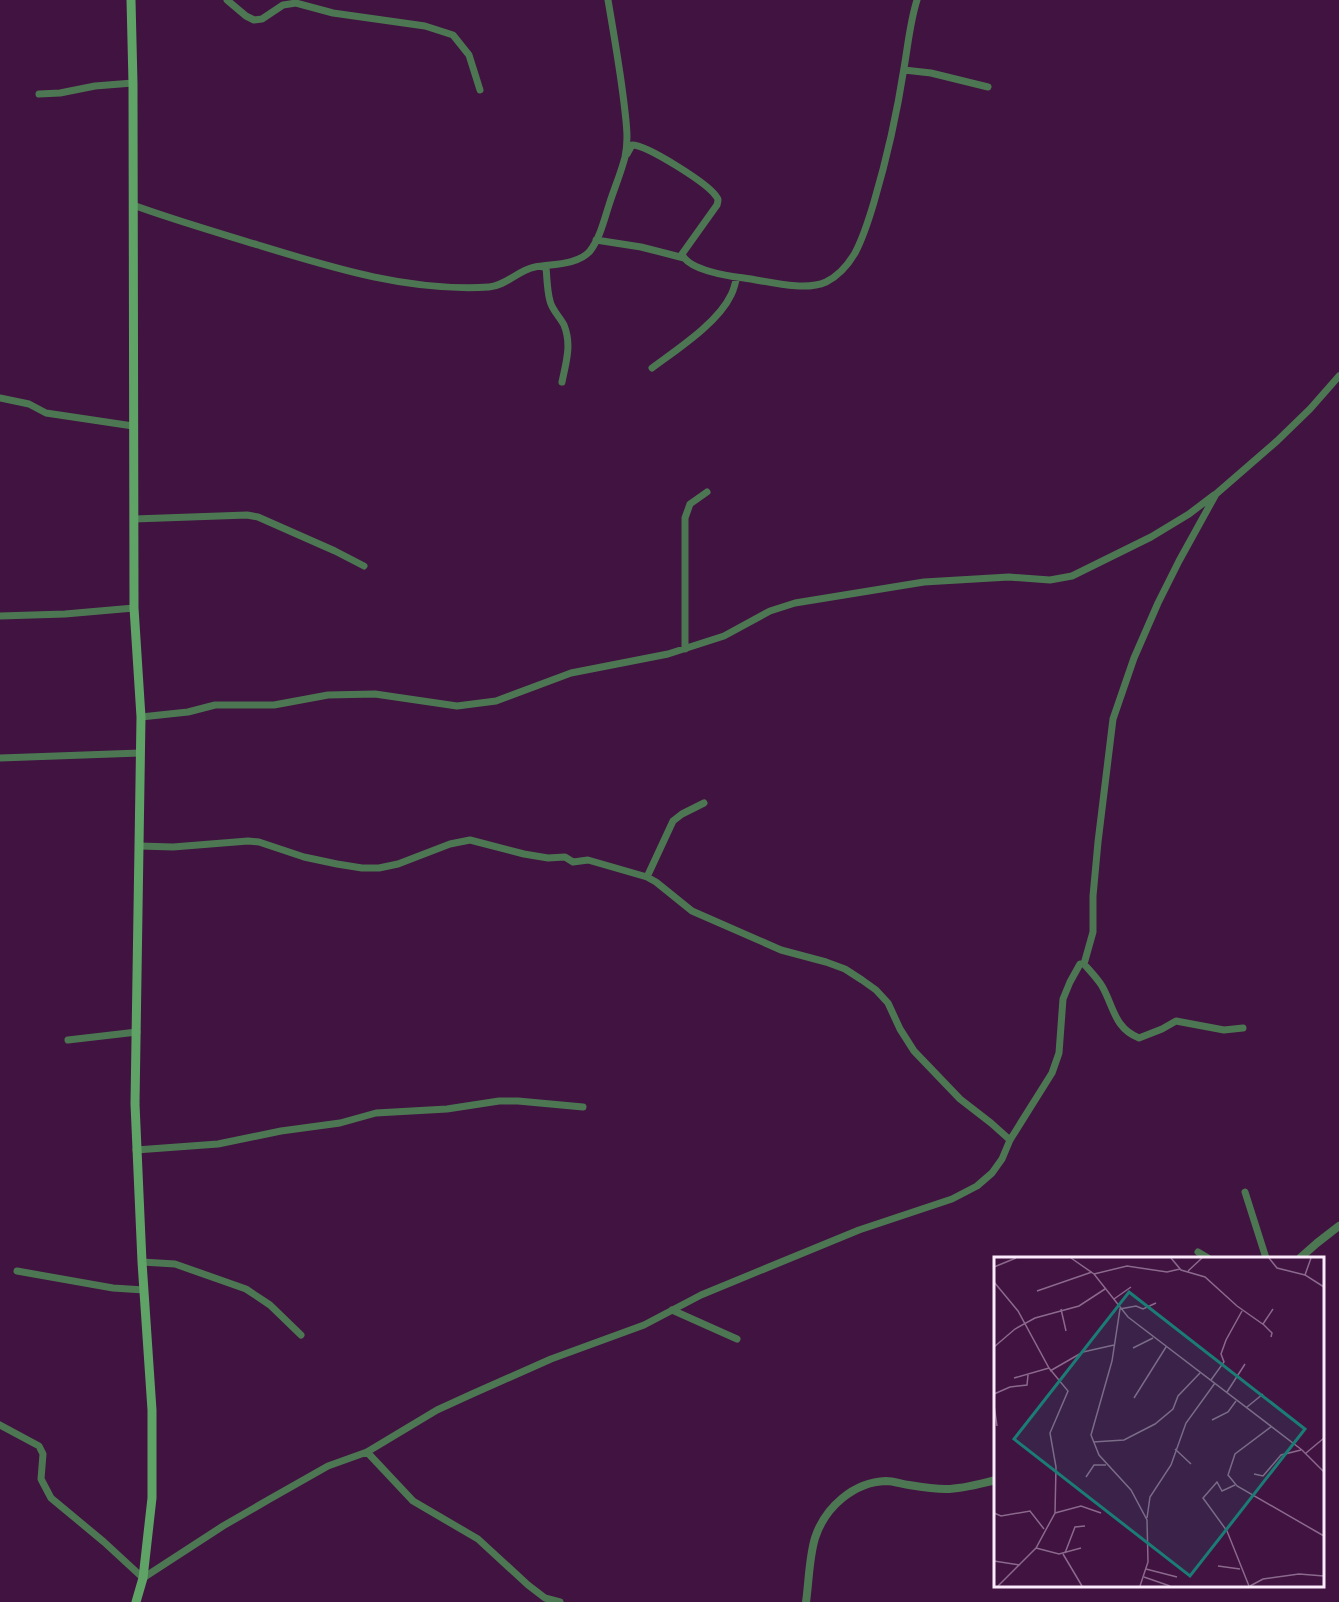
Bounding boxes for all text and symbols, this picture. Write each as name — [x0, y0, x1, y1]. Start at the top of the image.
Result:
inset map — [994, 1257, 1324, 1587]

